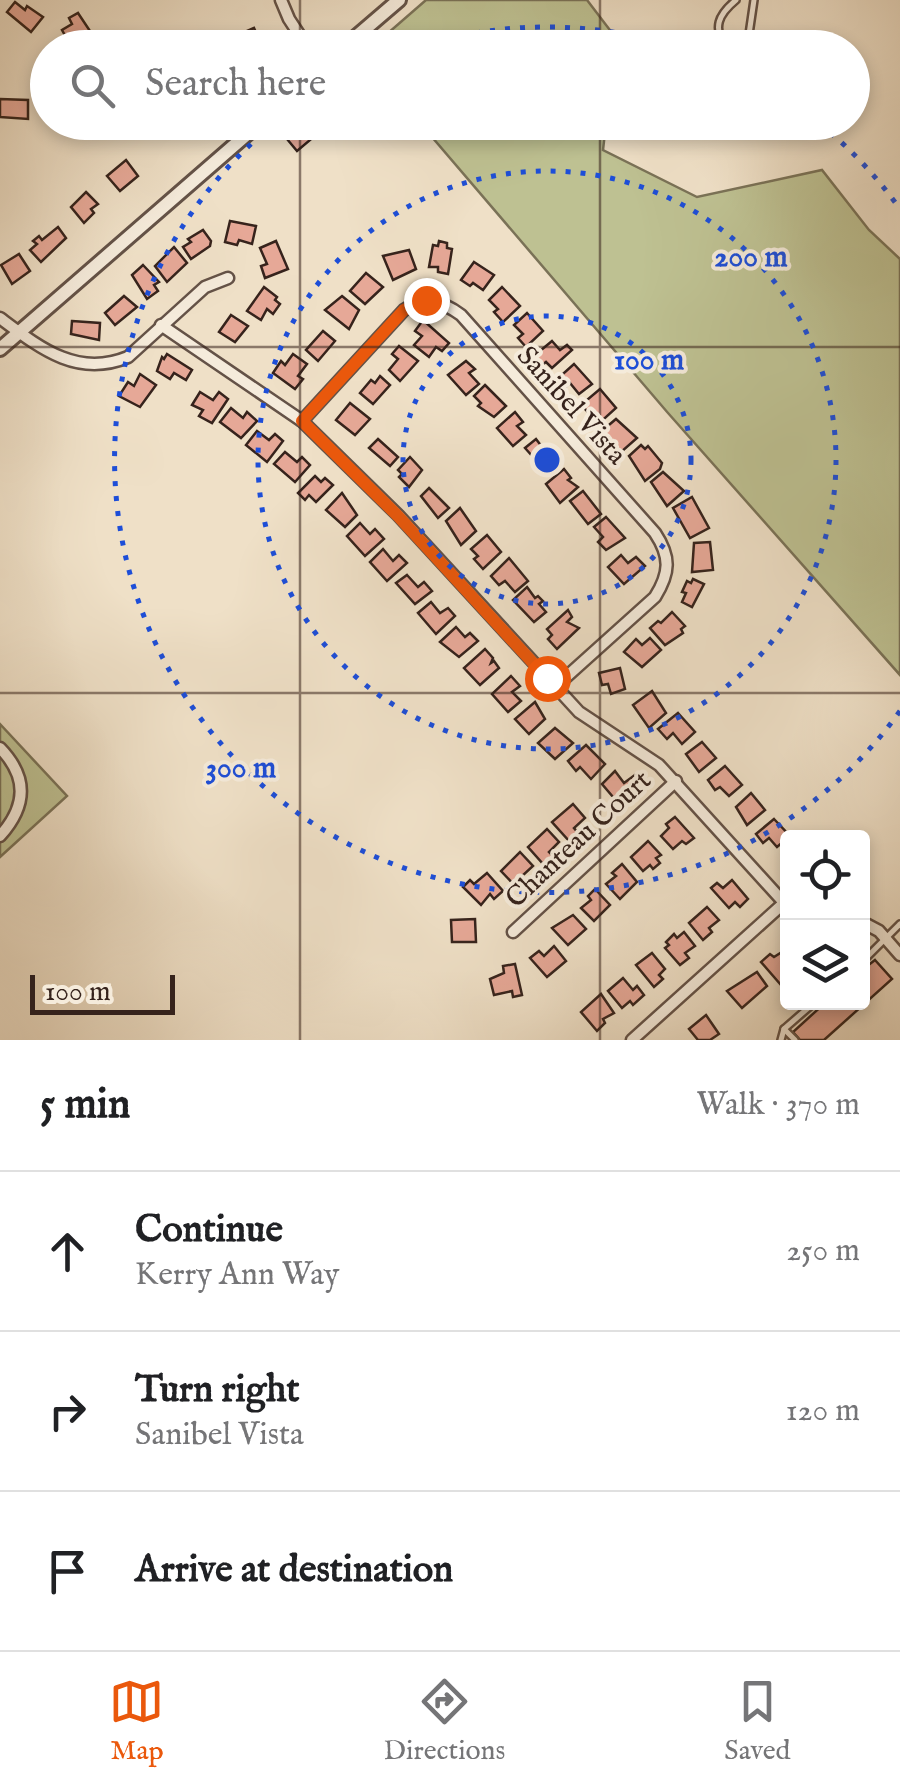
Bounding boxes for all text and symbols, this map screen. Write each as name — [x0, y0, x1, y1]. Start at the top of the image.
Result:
search box — [30, 30, 870, 140]
icon: search — [65, 58, 120, 113]
text: Search here — [145, 61, 326, 109]
text: 200 m — [714, 239, 788, 277]
route end — [404, 278, 450, 324]
street label: Sanibel Vista — [509, 339, 634, 473]
text: 100 m — [614, 342, 684, 380]
centre of rings — [529, 442, 565, 478]
route start — [525, 656, 571, 702]
text: 300 m — [206, 750, 276, 788]
street label: Chanteau Court — [499, 763, 659, 916]
map controls — [780, 830, 870, 1010]
button: locate — [780, 830, 870, 920]
button: layers — [780, 920, 870, 1010]
scale bar — [30, 970, 175, 1014]
text: 100 m — [45, 975, 111, 1010]
text: 5 min — [40, 1079, 130, 1132]
text: Walk · 370 m — [696, 1085, 860, 1126]
text: Continue — [135, 1207, 283, 1255]
icon: ahead — [40, 1224, 95, 1279]
text: 250 m — [786, 1231, 860, 1272]
text: Kerry Ann Way — [135, 1255, 340, 1296]
text: Turn right — [135, 1367, 299, 1415]
icon: right — [40, 1384, 95, 1439]
text: 120 m — [786, 1391, 860, 1432]
text: Sanibel Vista — [135, 1415, 304, 1456]
icon: arrive — [40, 1544, 95, 1599]
text: Arrive at destination — [135, 1547, 453, 1595]
tab: Map — [109, 1674, 164, 1769]
tab: Directions — [383, 1674, 505, 1769]
tab: Saved — [724, 1674, 791, 1769]

